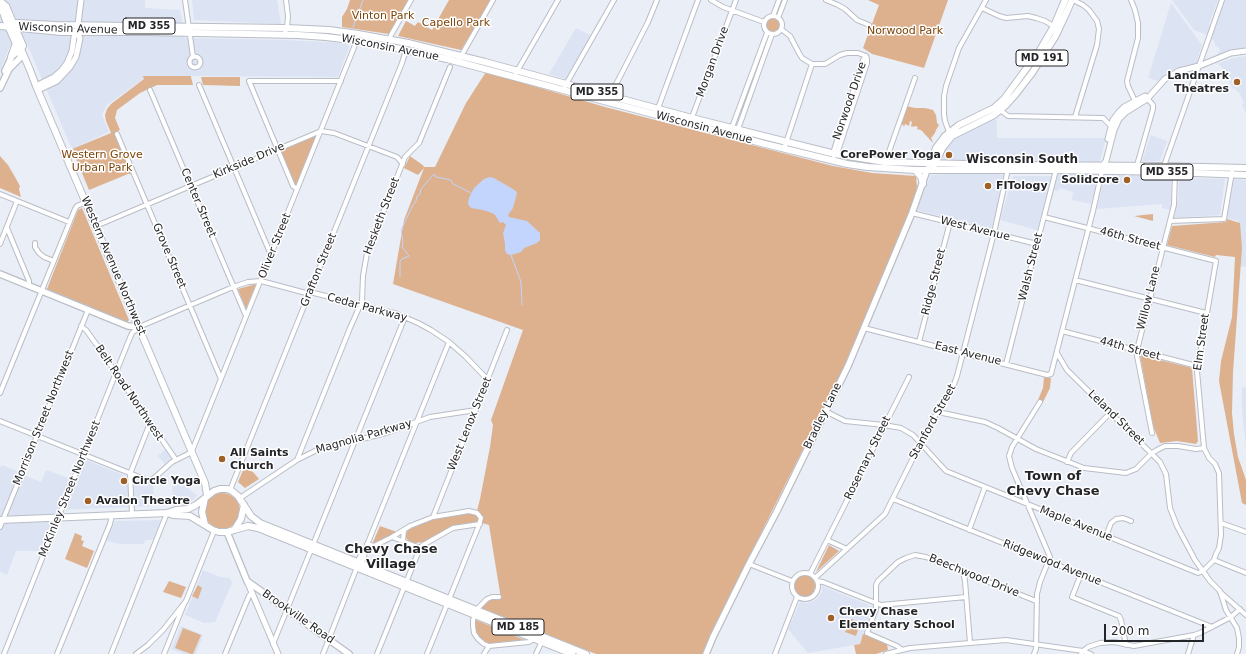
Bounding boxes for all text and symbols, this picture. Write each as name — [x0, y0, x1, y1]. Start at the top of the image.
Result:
park label: Vinton Park — [352, 9, 414, 23]
park label: Capello Park — [422, 16, 490, 30]
road number: MD 355 — [123, 18, 175, 34]
street label: Wisconsin Avenue — [18, 21, 118, 37]
park label: Norwood Park — [867, 24, 943, 38]
street label: Morgan Drive — [694, 25, 732, 99]
street label: Wisconsin Avenue — [340, 32, 440, 64]
road number: MD 191 — [1016, 50, 1068, 66]
street label: Norwood Drive — [830, 60, 870, 142]
place label: Landmark Theatres — [1167, 69, 1229, 95]
marker: Landmark Theatres — [1232, 77, 1242, 87]
road number: MD 355 — [571, 84, 623, 100]
street label: Wisconsin Avenue — [654, 109, 754, 147]
street label: Kirkside Drive — [211, 140, 287, 182]
park label: Western Grove Urban Park — [61, 148, 143, 174]
place label: CorePower Yoga — [840, 148, 941, 162]
marker: CorePower Yoga — [944, 150, 954, 160]
district label: Wisconsin South — [966, 153, 1078, 167]
road number: MD 355 — [1141, 164, 1193, 180]
street label: Center Street — [177, 166, 219, 240]
place label: Solidcore — [1061, 173, 1119, 187]
street label: Hesketh Street — [361, 175, 403, 257]
marker: Solidcore — [1122, 175, 1132, 185]
place label: FITology — [996, 179, 1048, 193]
marker: FITology — [983, 181, 993, 191]
street label: Western Avenue Northwest — [78, 195, 148, 337]
street label: Oliver Street — [256, 211, 294, 281]
street label: West Avenue — [939, 214, 1011, 244]
street label: Grove Street — [149, 221, 189, 291]
street label: 46th Street — [1098, 225, 1162, 253]
street label: Grafton Street — [298, 231, 340, 309]
street label: Walsh Street — [1016, 232, 1046, 302]
street label: Ridge Street — [919, 247, 949, 317]
street label: Willow Lane — [1135, 265, 1163, 331]
street label: Cedar Parkway — [326, 291, 408, 325]
street label: Elm Street — [1191, 313, 1213, 371]
street label: 44th Street — [1098, 335, 1162, 363]
street label: East Avenue — [933, 339, 1003, 369]
street label: Belt Road Northwest — [92, 343, 166, 443]
street label: Morrison Street Northwest — [11, 349, 77, 487]
street label: West Lenox Street — [445, 375, 495, 473]
street label: Bradley Lane — [801, 381, 845, 451]
street label: Stanford Street — [907, 382, 959, 462]
street label: Leland Street — [1085, 388, 1147, 448]
street label: Rosemary Street — [842, 414, 894, 502]
street label: Magnolia Parkway — [314, 417, 414, 457]
street label: McKinley Street Northwest — [37, 419, 103, 559]
place label: All Saints Church — [230, 446, 289, 472]
marker: All Saints Church — [217, 454, 227, 464]
district label: Town of Chevy Chase — [1006, 469, 1100, 500]
place label: Circle Yoga — [132, 474, 201, 488]
marker: Circle Yoga — [119, 476, 129, 486]
place label: Avalon Theatre — [96, 494, 190, 508]
marker: Avalon Theatre — [83, 496, 93, 506]
street label: Maple Avenue — [1038, 503, 1114, 545]
street label: Ridgewood Avenue — [1001, 537, 1103, 589]
district label: Chevy Chase Village — [344, 542, 438, 573]
street label: Beechwood Drive — [927, 552, 1021, 600]
street label: Brookville Road — [259, 587, 337, 647]
place label: Chevy Chase Elementary School — [839, 605, 955, 631]
marker: Chevy Chase Elementary School — [826, 613, 836, 623]
scale bar — [1106, 616, 1206, 642]
road number: MD 185 — [492, 619, 544, 635]
text: 200 m — [1111, 624, 1149, 638]

